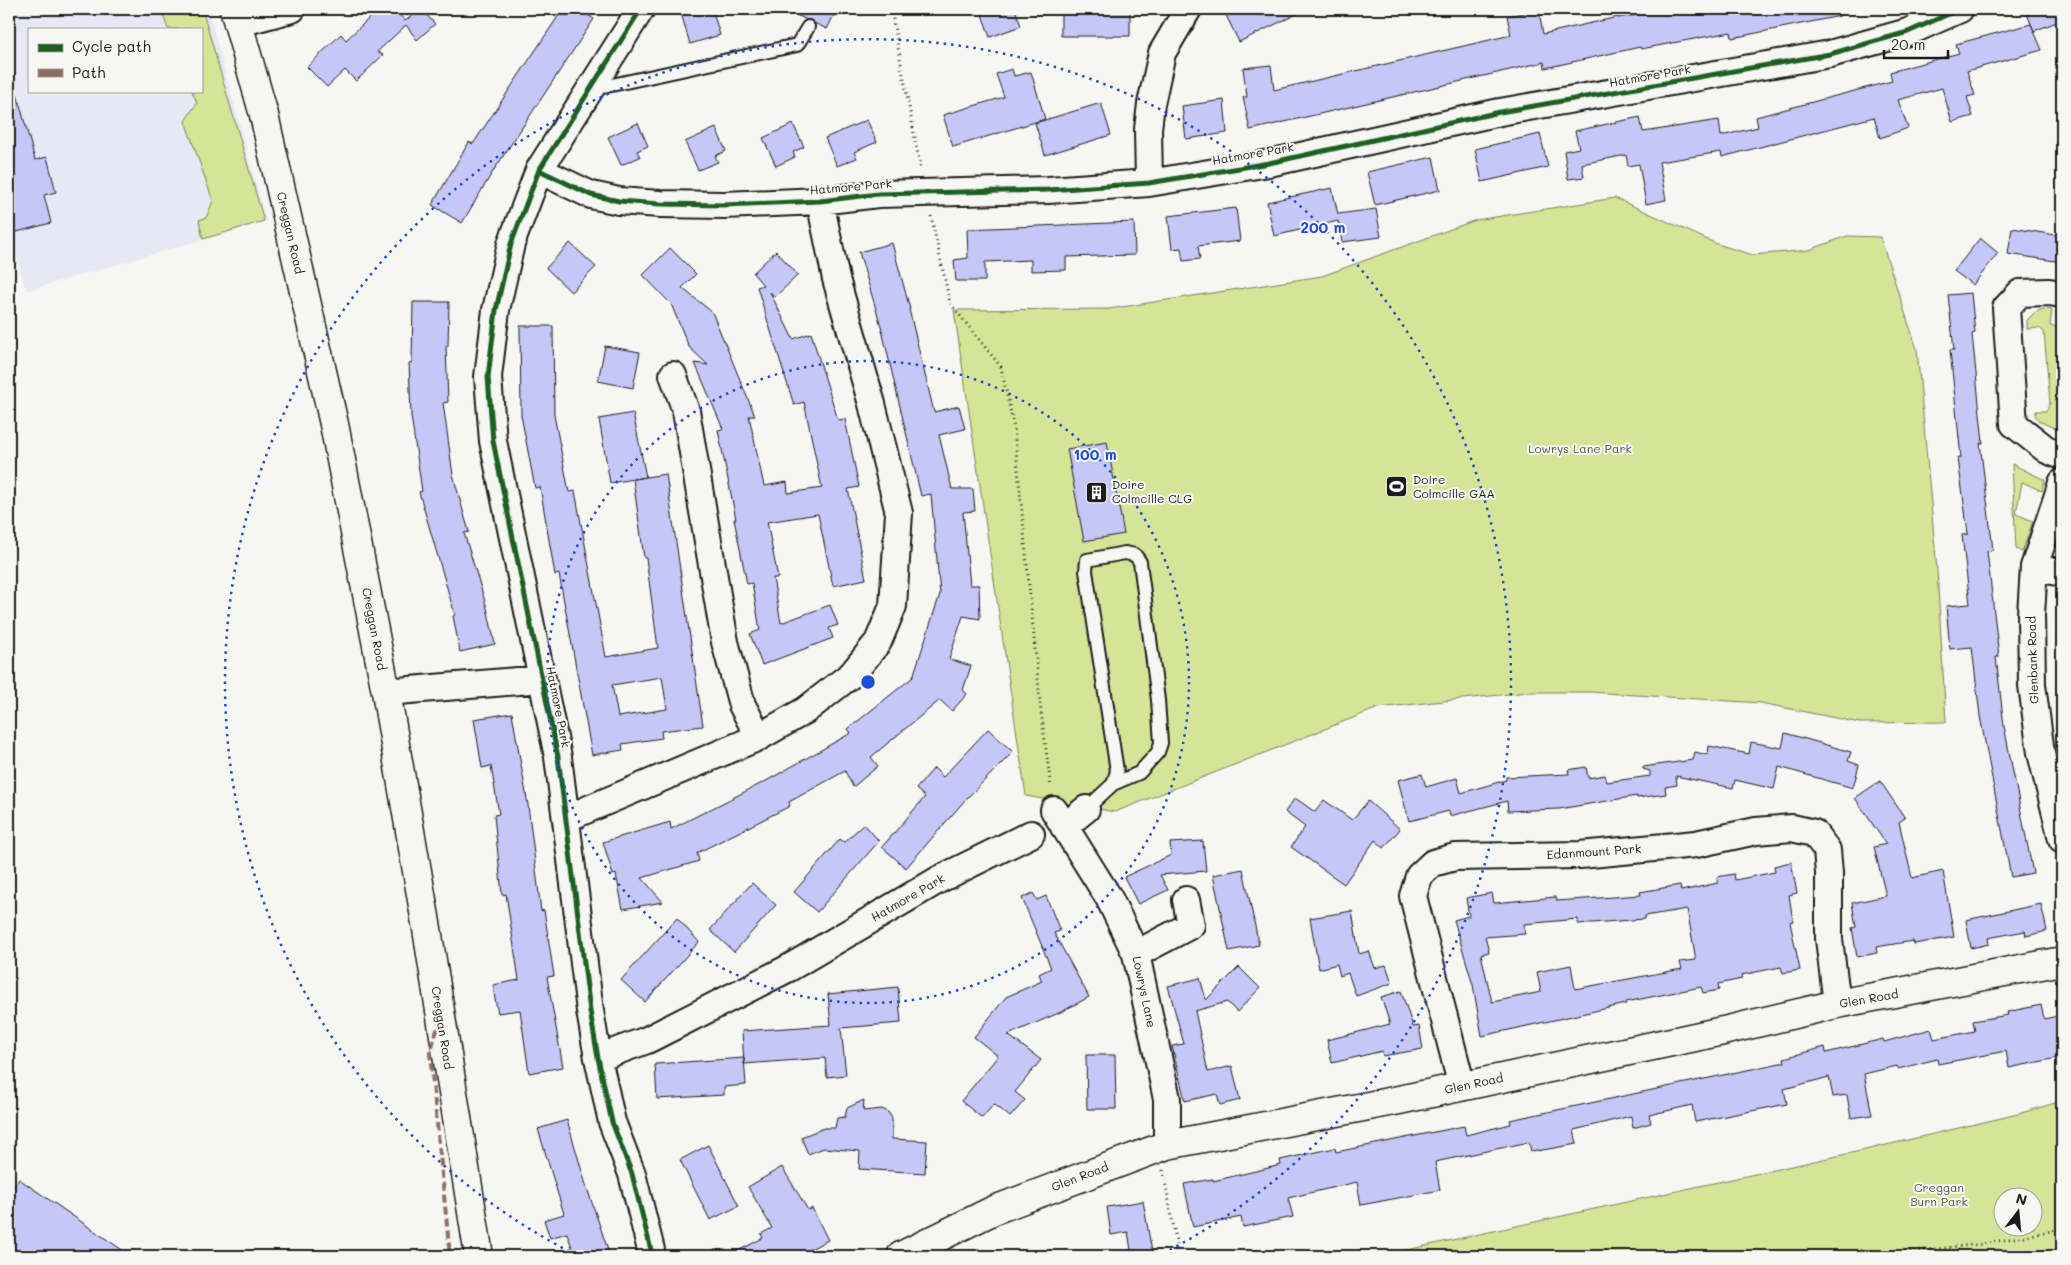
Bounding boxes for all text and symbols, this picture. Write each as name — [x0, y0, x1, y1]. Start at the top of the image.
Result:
legend — [28, 28, 202, 92]
scale bar — [1884, 28, 1947, 60]
text: 20 m — [1891, 34, 1925, 54]
text: Cycle path — [72, 36, 151, 56]
street label: Hatmore Park — [1608, 60, 1692, 90]
text: Path — [72, 62, 106, 82]
street label: Hatmore Park — [1211, 138, 1295, 168]
street label: Hatmore Park — [809, 174, 893, 198]
street label: Creggan Road — [274, 190, 308, 276]
text: 200 m — [1301, 217, 1346, 237]
park label: Lowrys Lane Park — [1528, 440, 1632, 456]
text: 100 m — [1073, 444, 1117, 464]
place label: Doire Colmcille GAA — [1413, 471, 1495, 501]
sports icon: Doire Colmcille GAA — [1385, 475, 1409, 499]
place label: Doire Colmcille CLG — [1112, 476, 1192, 506]
building icon: Doire Colmcille CLG — [1084, 480, 1108, 504]
street label: Creggan Road — [359, 586, 391, 672]
street label: Glenbank Road — [2022, 615, 2042, 704]
street label: Hatmore Park — [543, 665, 575, 749]
centre of rings — [859, 673, 877, 691]
street label: Edanmount Park — [1546, 840, 1642, 862]
street label: Hatmore Park — [868, 870, 947, 925]
street label: Lowrys Lane — [1130, 955, 1160, 1029]
street label: Creggan Road — [429, 985, 458, 1071]
street label: Glen Road — [1838, 985, 1900, 1011]
street label: Glen Road — [1443, 1069, 1505, 1097]
street label: Glen Road — [1049, 1158, 1111, 1194]
park label: Creggan Burn Park — [1910, 1179, 1968, 1209]
north arrow — [1994, 1188, 2044, 1238]
text: N — [2014, 1188, 2029, 1210]

